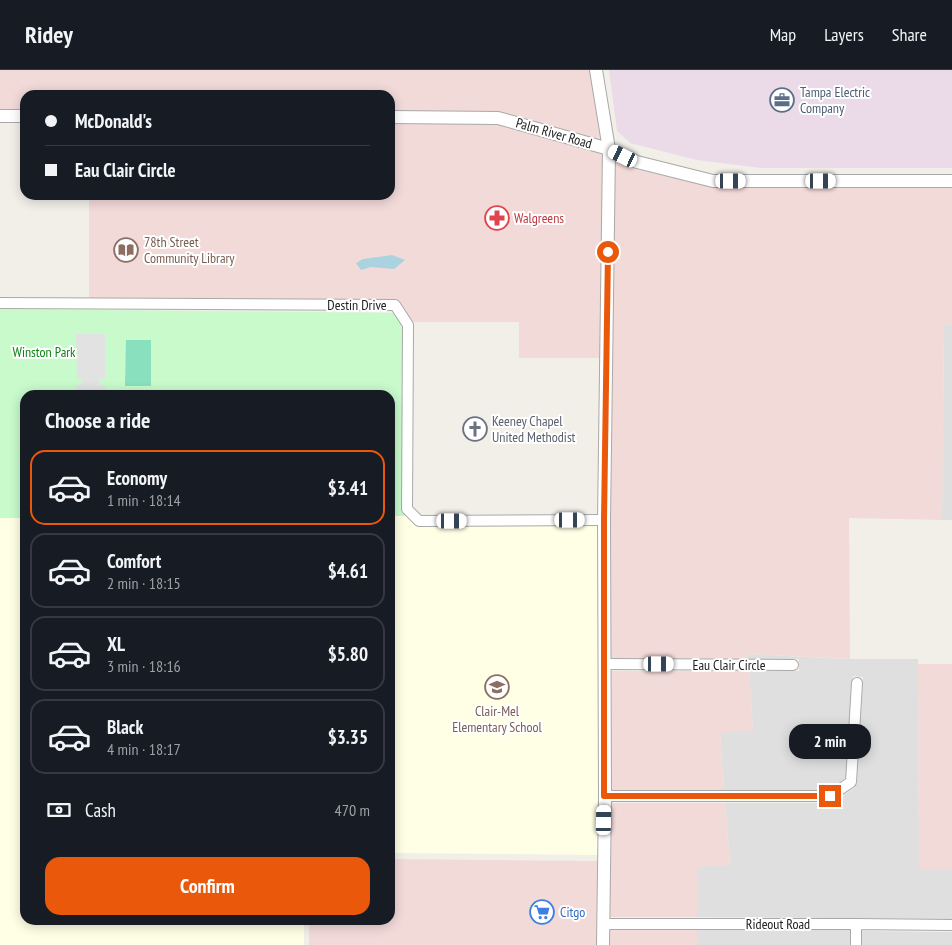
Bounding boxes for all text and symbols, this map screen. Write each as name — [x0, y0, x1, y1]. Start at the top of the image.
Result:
text: Ridey — [25, 19, 73, 50]
text: Map — [770, 23, 796, 46]
text: Layers — [824, 23, 864, 46]
text: Share — [892, 23, 927, 46]
place label: Tampa Electric Company — [800, 83, 870, 117]
office icon: Tampa Electric Company — [769, 87, 795, 113]
text: McDonald's — [75, 109, 152, 133]
street label: Palm River Road — [514, 114, 594, 152]
car — [606, 143, 639, 169]
text: Eau Clair Circle — [75, 158, 176, 182]
car — [716, 174, 746, 189]
car — [806, 174, 836, 189]
pharmacy icon: Walgreens — [484, 205, 510, 231]
place label: Walgreens — [514, 209, 564, 227]
place label: 78th Street Community Library — [144, 233, 235, 267]
library icon: 78th Street Community Library — [113, 237, 139, 263]
route start — [597, 241, 619, 263]
street label: Destin Drive — [327, 296, 387, 314]
park label: Winston Park — [12, 343, 76, 361]
text: Choose a ride — [45, 406, 150, 434]
place label: Keeney Chapel United Methodist — [492, 412, 576, 446]
church icon: Keeney Chapel United Methodist — [462, 416, 488, 442]
icon: car — [47, 465, 92, 510]
text: Economy — [107, 466, 167, 490]
text: $3.41 — [328, 476, 368, 500]
text: 1 min · 18:14 — [107, 490, 181, 510]
car — [555, 513, 585, 528]
car — [437, 514, 467, 529]
icon: car — [47, 548, 92, 593]
text: Comfort — [107, 549, 161, 573]
text: $4.61 — [328, 559, 368, 583]
text: 2 min · 18:15 — [107, 573, 181, 593]
icon: car — [47, 631, 92, 676]
text: XL — [107, 632, 125, 656]
text: $5.80 — [328, 642, 368, 666]
text: 3 min · 18:16 — [107, 656, 181, 676]
street label: Eau Clair Circle — [692, 656, 766, 674]
car — [644, 657, 674, 672]
school or university icon: Clair-Mel Elementary School — [484, 674, 510, 700]
place label: Clair-Mel Elementary School — [452, 702, 543, 736]
icon: car — [47, 714, 92, 759]
text: Black — [107, 715, 143, 739]
callout: 2 min — [789, 724, 871, 758]
text: $3.35 — [328, 725, 368, 749]
text: 2 min — [814, 731, 846, 751]
text: 4 min · 18:17 — [107, 739, 181, 759]
route end — [819, 785, 841, 807]
icon: cash — [45, 796, 73, 824]
text: Cash — [85, 798, 116, 822]
text: 470 m — [335, 800, 370, 820]
car — [596, 805, 611, 835]
button: Confirm — [45, 857, 370, 915]
supermarket icon: Citgo — [529, 899, 555, 925]
place label: Citgo — [560, 903, 585, 921]
street label: Rideout Road — [746, 915, 810, 933]

